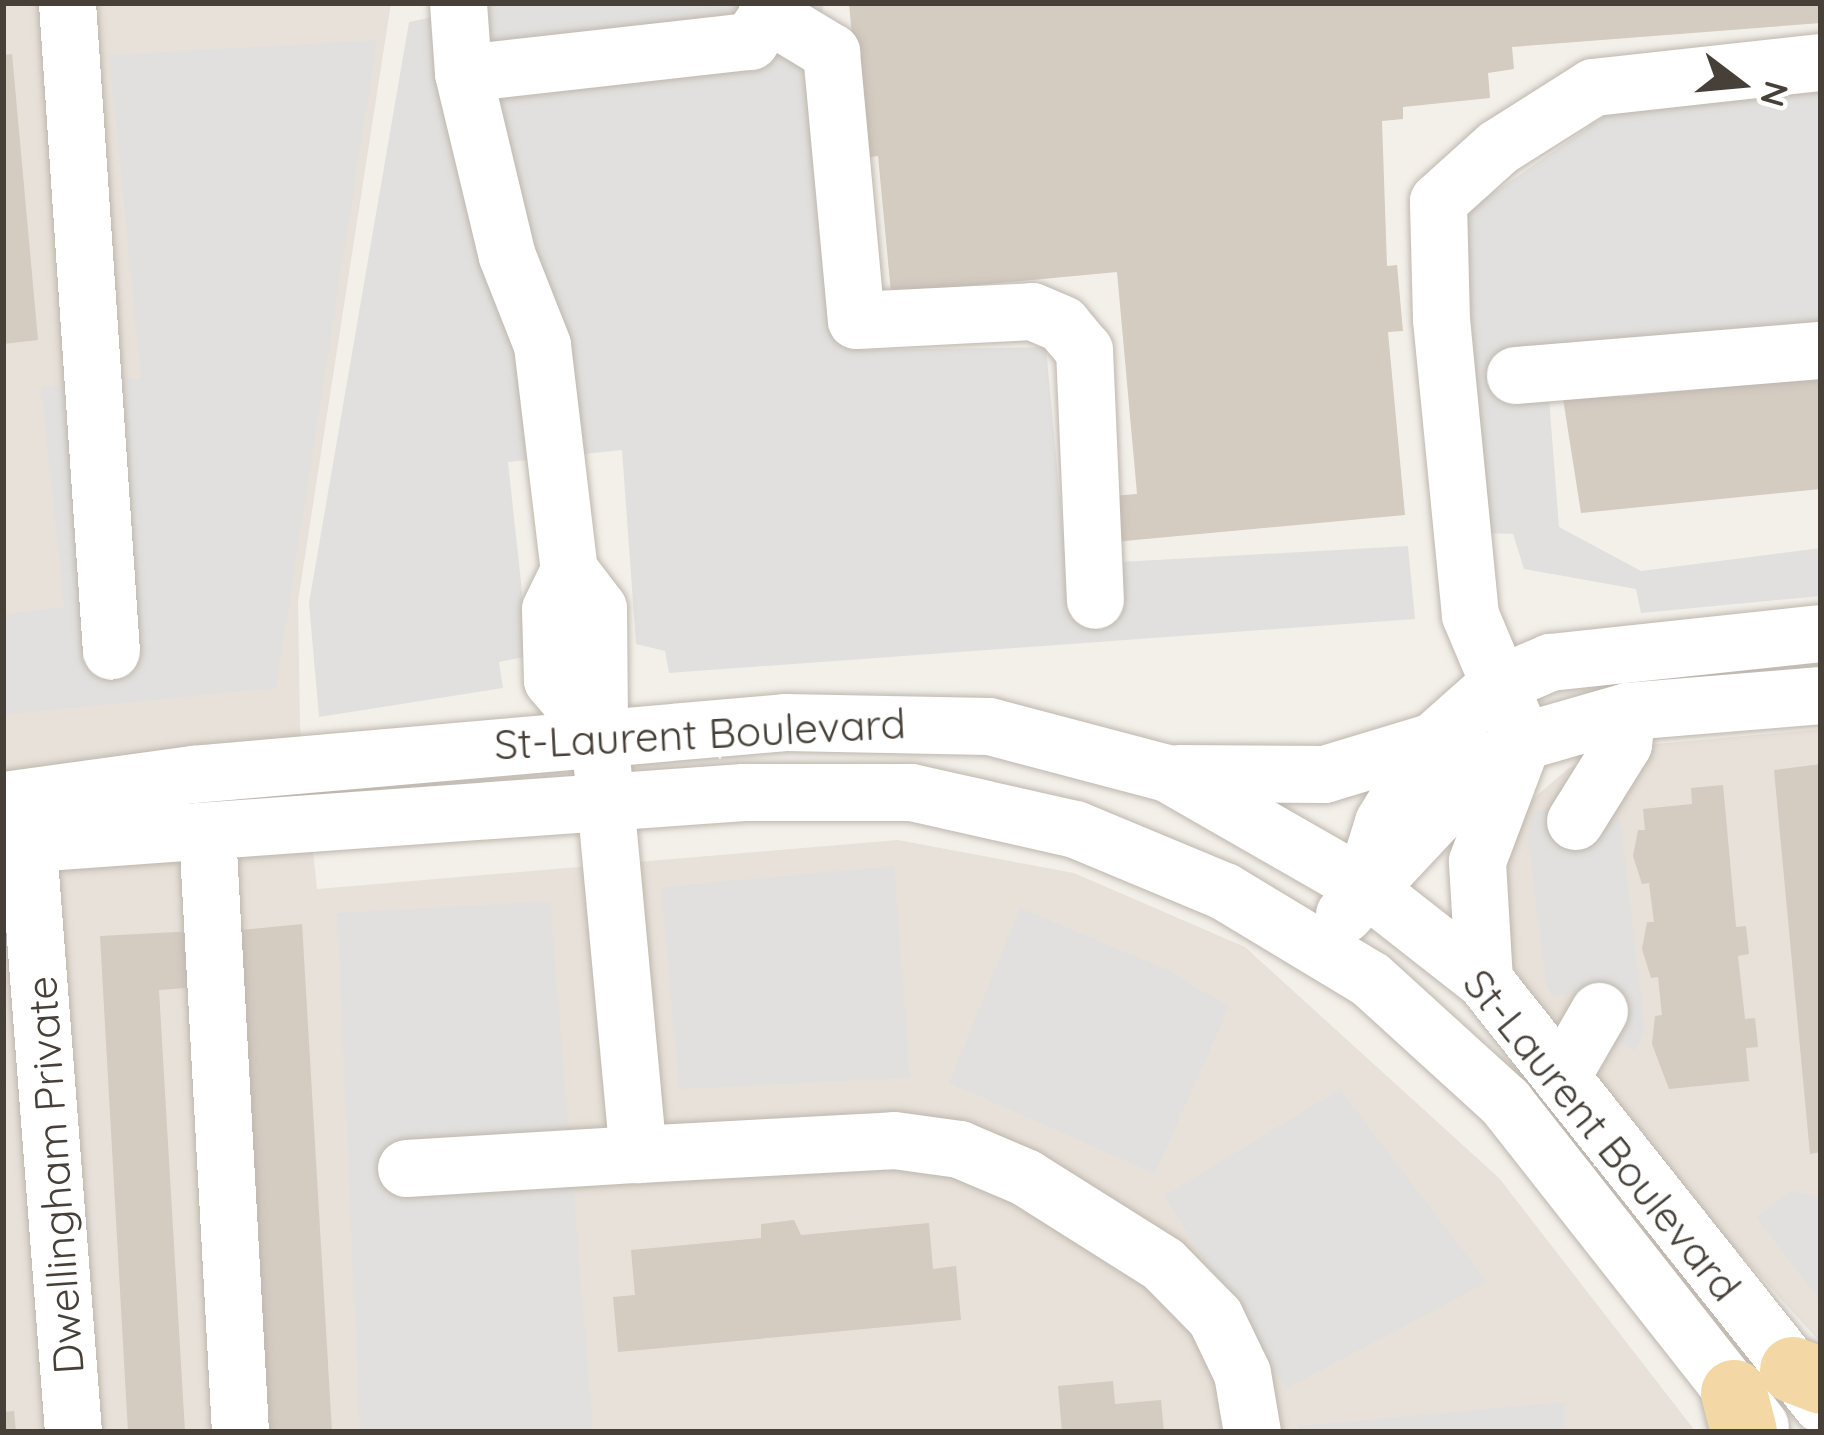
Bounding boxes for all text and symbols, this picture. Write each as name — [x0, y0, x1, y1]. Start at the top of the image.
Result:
north arrow — [1680, 24, 1800, 144]
text: N — [1752, 77, 1798, 111]
street label: St-Laurent Boulevard — [493, 698, 907, 770]
street label: St-Laurent Boulevard — [1453, 959, 1751, 1311]
street label: Dwellingham Private — [16, 974, 94, 1376]

